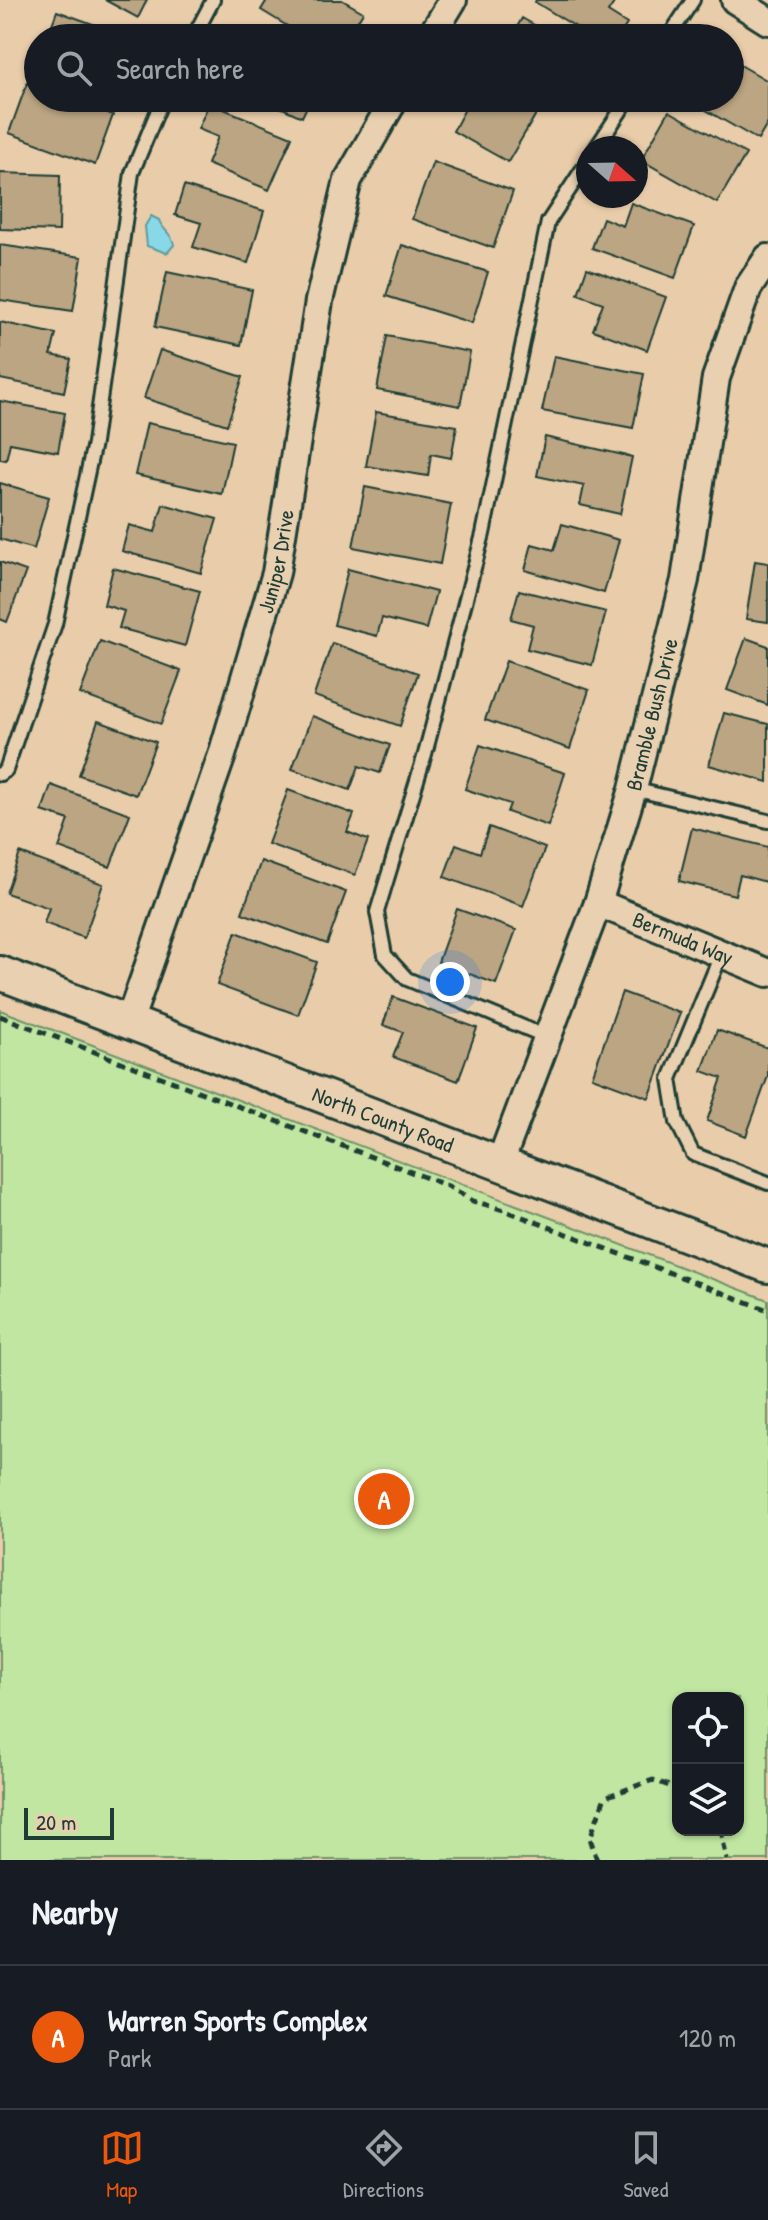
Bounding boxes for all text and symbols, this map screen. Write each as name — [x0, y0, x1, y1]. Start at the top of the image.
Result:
search box — [24, 24, 744, 112]
icon: search — [52, 46, 96, 90]
text: Search here — [116, 48, 244, 88]
north arrow — [576, 136, 648, 208]
street label: Juniper Drive — [250, 507, 301, 617]
street label: Bramble Bush Drive — [618, 635, 685, 794]
street label: Bermuda Way — [628, 904, 738, 972]
your location — [430, 962, 470, 1002]
street label: North County Road — [308, 1079, 458, 1160]
pin: A — [358, 1469, 410, 1529]
map controls — [672, 1692, 744, 1836]
button: locate — [672, 1692, 744, 1764]
button: layers — [672, 1764, 744, 1836]
scale bar — [24, 1804, 114, 1840]
text: 20 m — [36, 1807, 76, 1837]
text: Nearby — [32, 1889, 118, 1935]
text: Warren Sports Complex — [108, 2000, 368, 2040]
text: A — [52, 2020, 64, 2055]
text: 120 m — [679, 2020, 736, 2055]
text: Park — [108, 2040, 152, 2075]
tab: Map — [100, 2126, 144, 2204]
tab: Directions — [343, 2126, 424, 2204]
tab: Saved — [623, 2126, 668, 2204]

